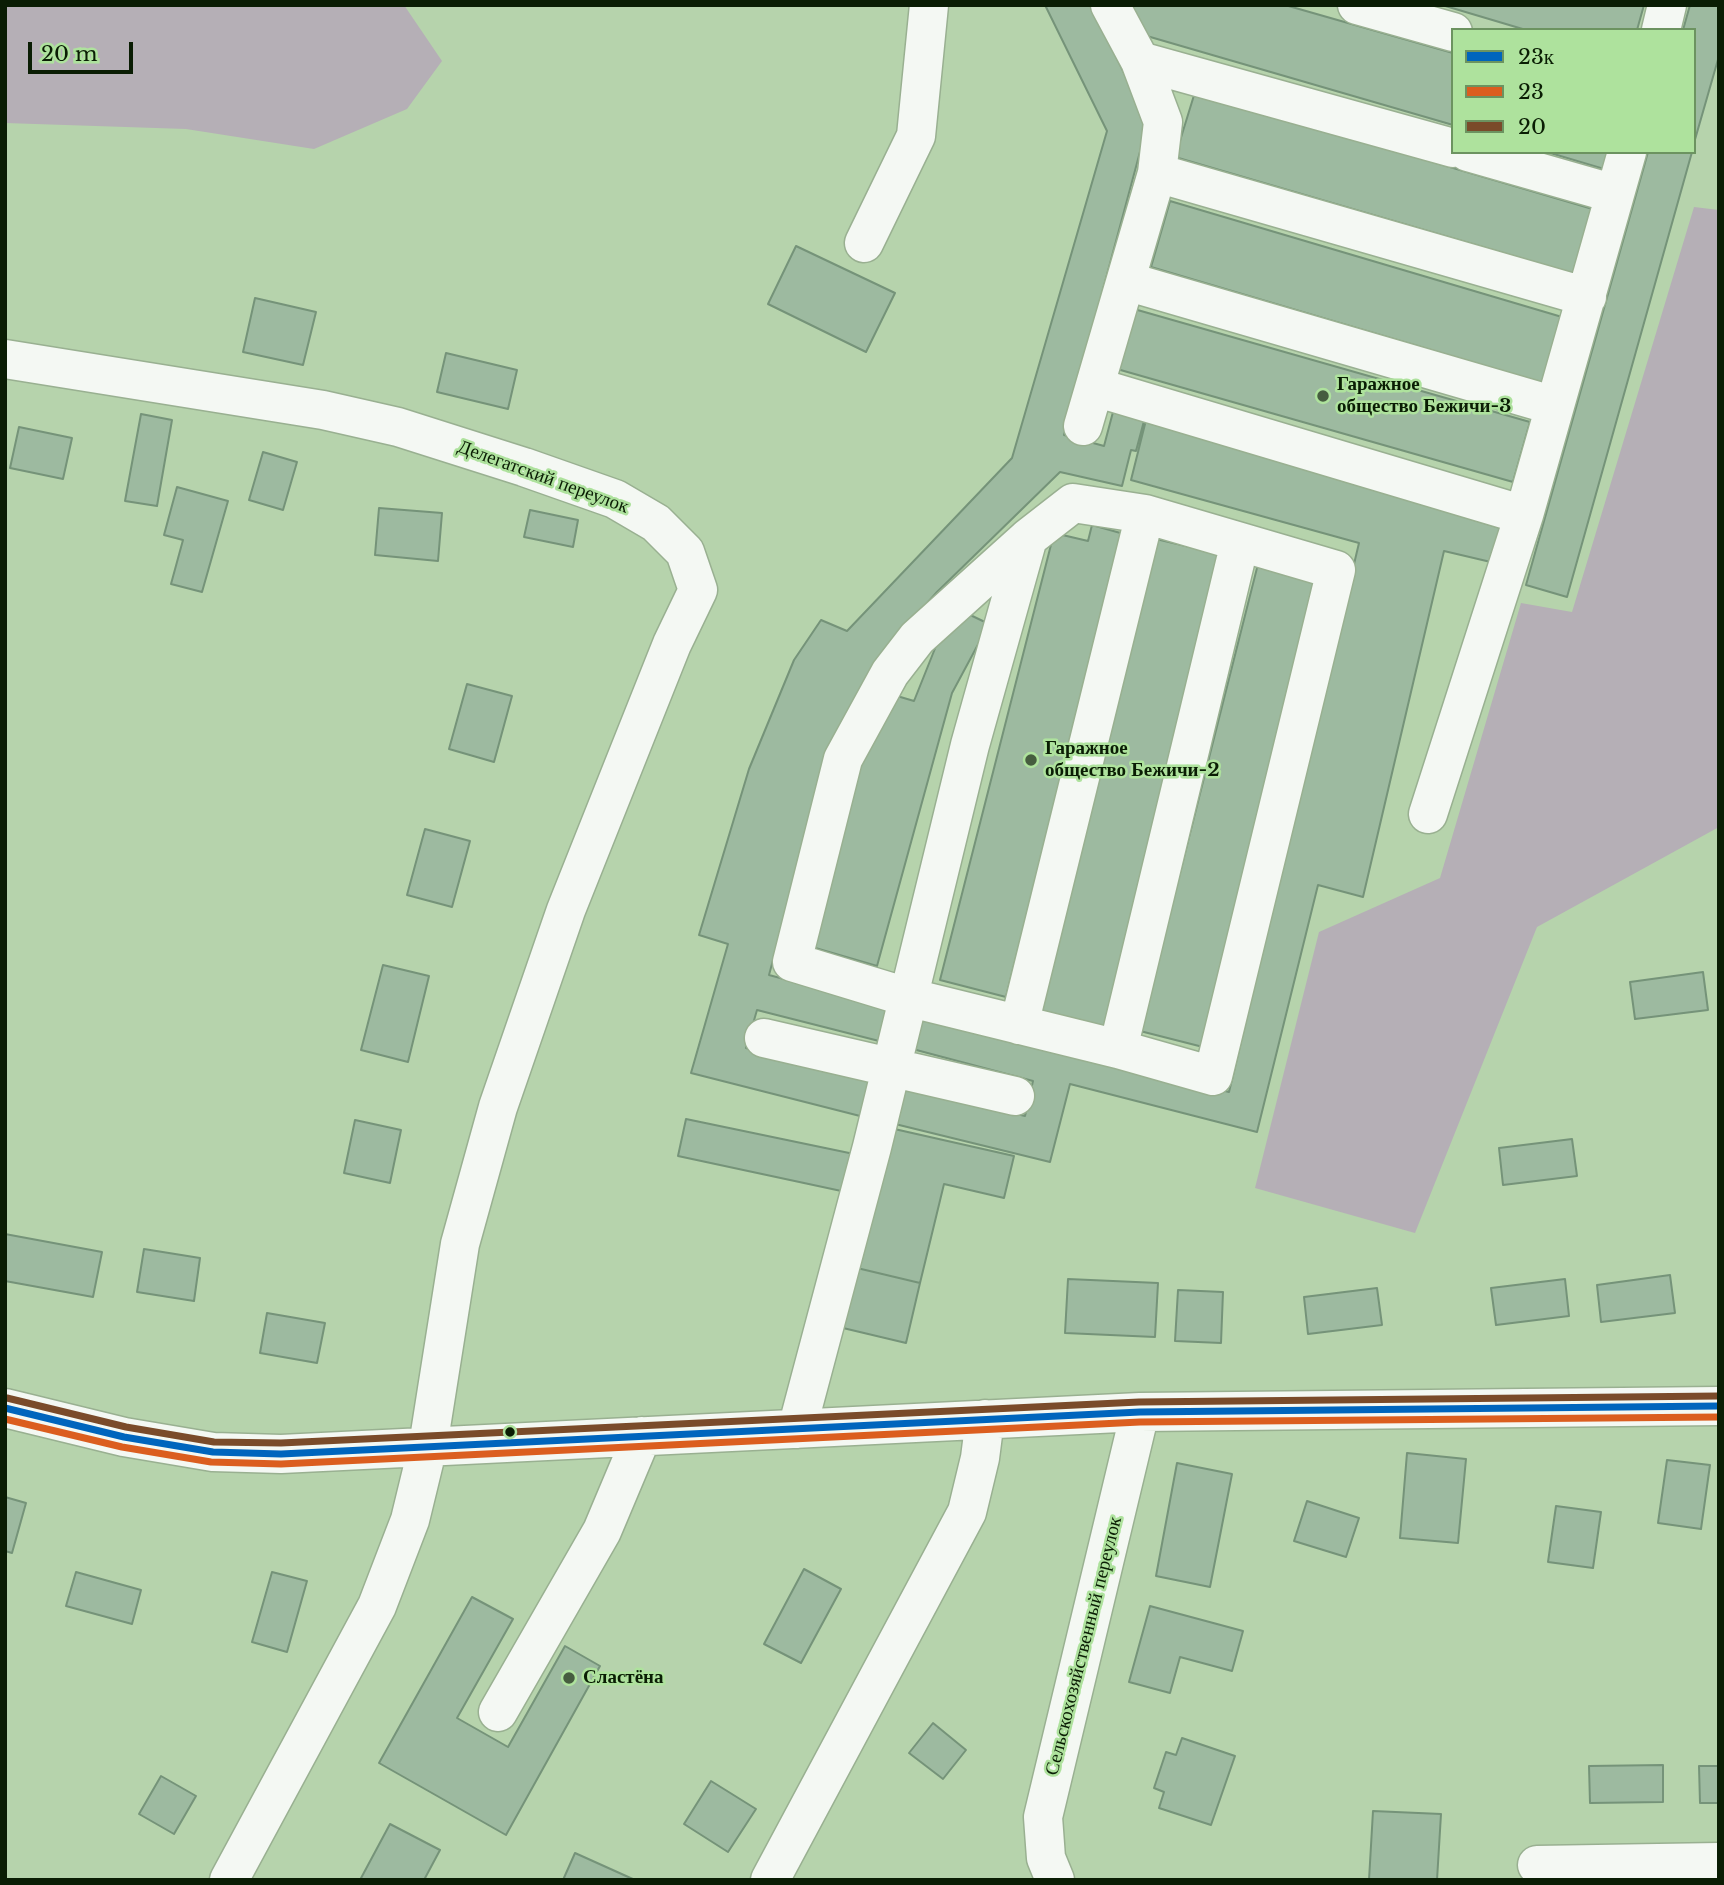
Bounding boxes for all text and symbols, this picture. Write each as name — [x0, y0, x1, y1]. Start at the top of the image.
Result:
scale bar — [32, 28, 136, 72]
legend — [1451, 28, 1696, 154]
text: 20 m — [41, 41, 98, 67]
text: 23к — [1518, 44, 1554, 70]
text: 23 — [1518, 79, 1544, 105]
text: 20 — [1518, 114, 1546, 140]
place label: Гаражное общество Бежичи-3 — [1337, 374, 1511, 418]
marker: Гаражное общество Бежичи-3 — [1315, 388, 1331, 404]
street label: Делегатский переулок — [454, 435, 632, 519]
place label: Гаражное общество Бежичи-2 — [1045, 738, 1220, 782]
marker: Гаражное общество Бежичи-2 — [1023, 752, 1039, 768]
unlabelled marker — [503, 1425, 517, 1439]
street label: Сельскохозяйственный переулок — [1041, 1514, 1127, 1778]
place label: Сластёна — [583, 1667, 664, 1689]
marker: Сластёна — [561, 1670, 577, 1686]

